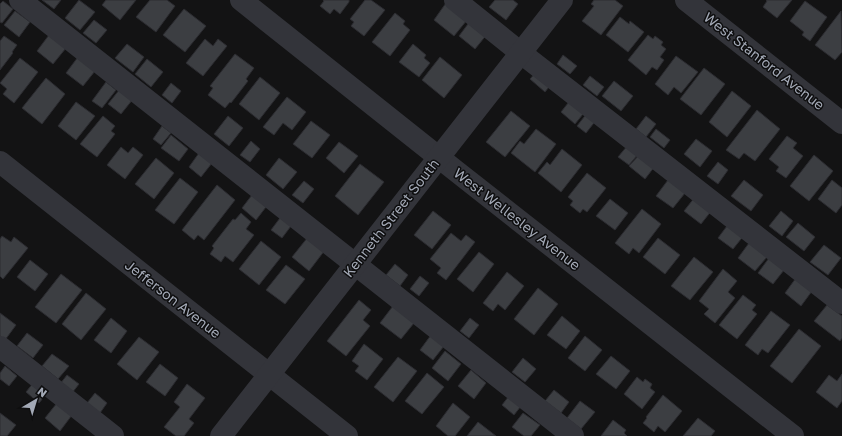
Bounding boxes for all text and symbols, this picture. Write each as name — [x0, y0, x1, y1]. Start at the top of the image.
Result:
street label: West Stanford Avenue — [701, 8, 828, 113]
street label: Kenneth Street South — [339, 155, 442, 280]
street label: West Wellesley Avenue — [451, 164, 584, 273]
street label: Jefferson Avenue — [122, 256, 225, 341]
north arrow — [16, 380, 56, 420]
text: N — [35, 384, 50, 399]

